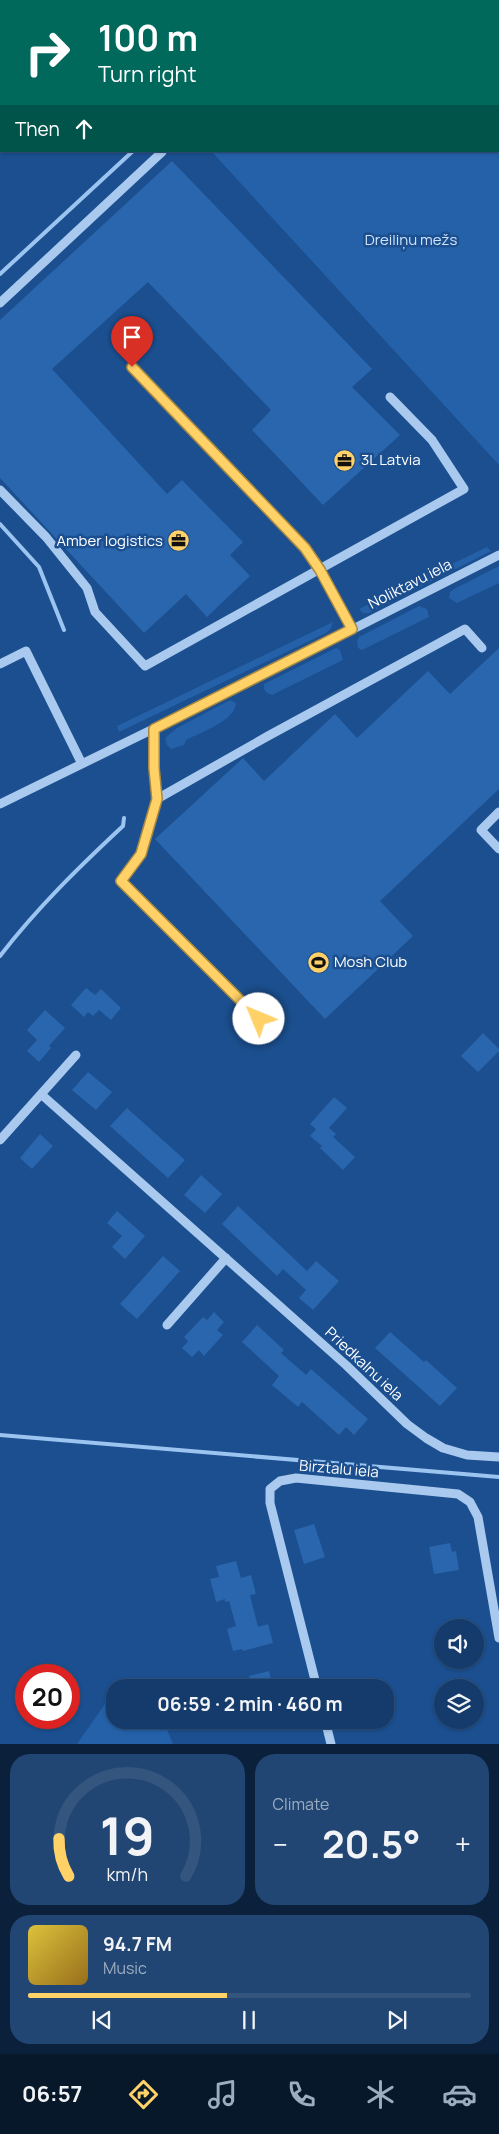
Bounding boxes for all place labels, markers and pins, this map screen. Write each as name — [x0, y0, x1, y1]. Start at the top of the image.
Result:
pin — [111, 316, 153, 367]
office icon: 3L Latvia — [333, 448, 357, 472]
place label: 3L Latvia — [361, 449, 421, 470]
office icon: Amber logistics — [167, 529, 191, 553]
place label: Amber logistics — [56, 530, 163, 551]
sports icon: Mosh Club — [306, 950, 330, 974]
place label: Mosh Club — [334, 951, 407, 972]

